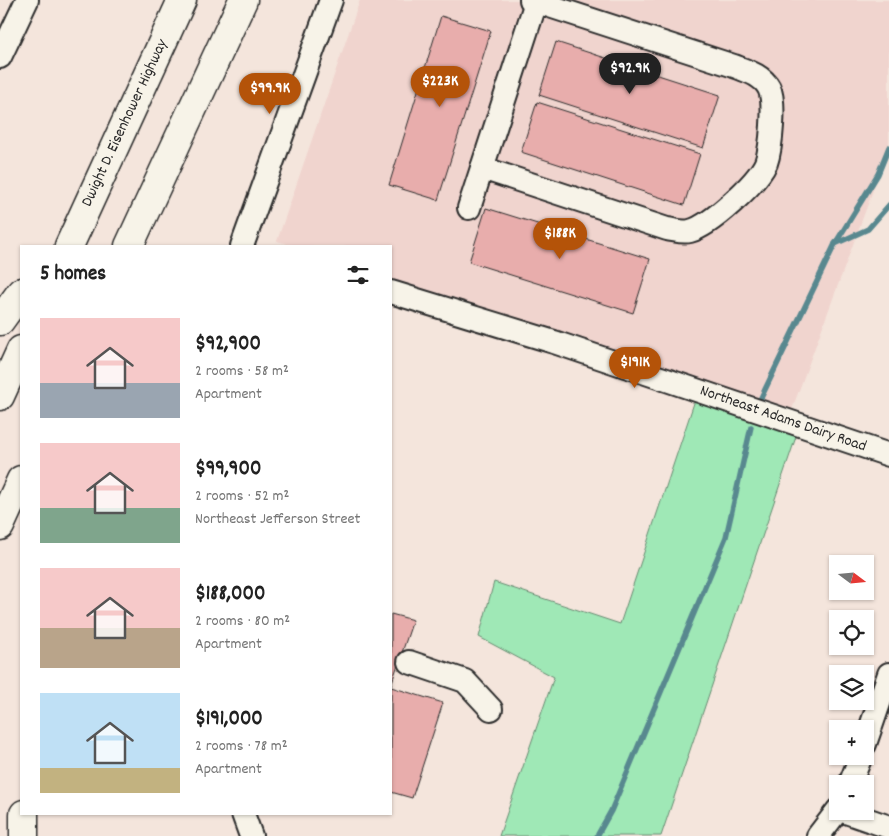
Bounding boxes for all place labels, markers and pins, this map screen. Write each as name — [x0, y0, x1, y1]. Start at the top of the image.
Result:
pin: $92.9K — [589, 52, 671, 95]
pin: $223K — [405, 66, 475, 108]
pin: $99.9K — [229, 72, 311, 115]
pin: $188K — [525, 218, 595, 260]
pin: $191K — [600, 346, 670, 389]

